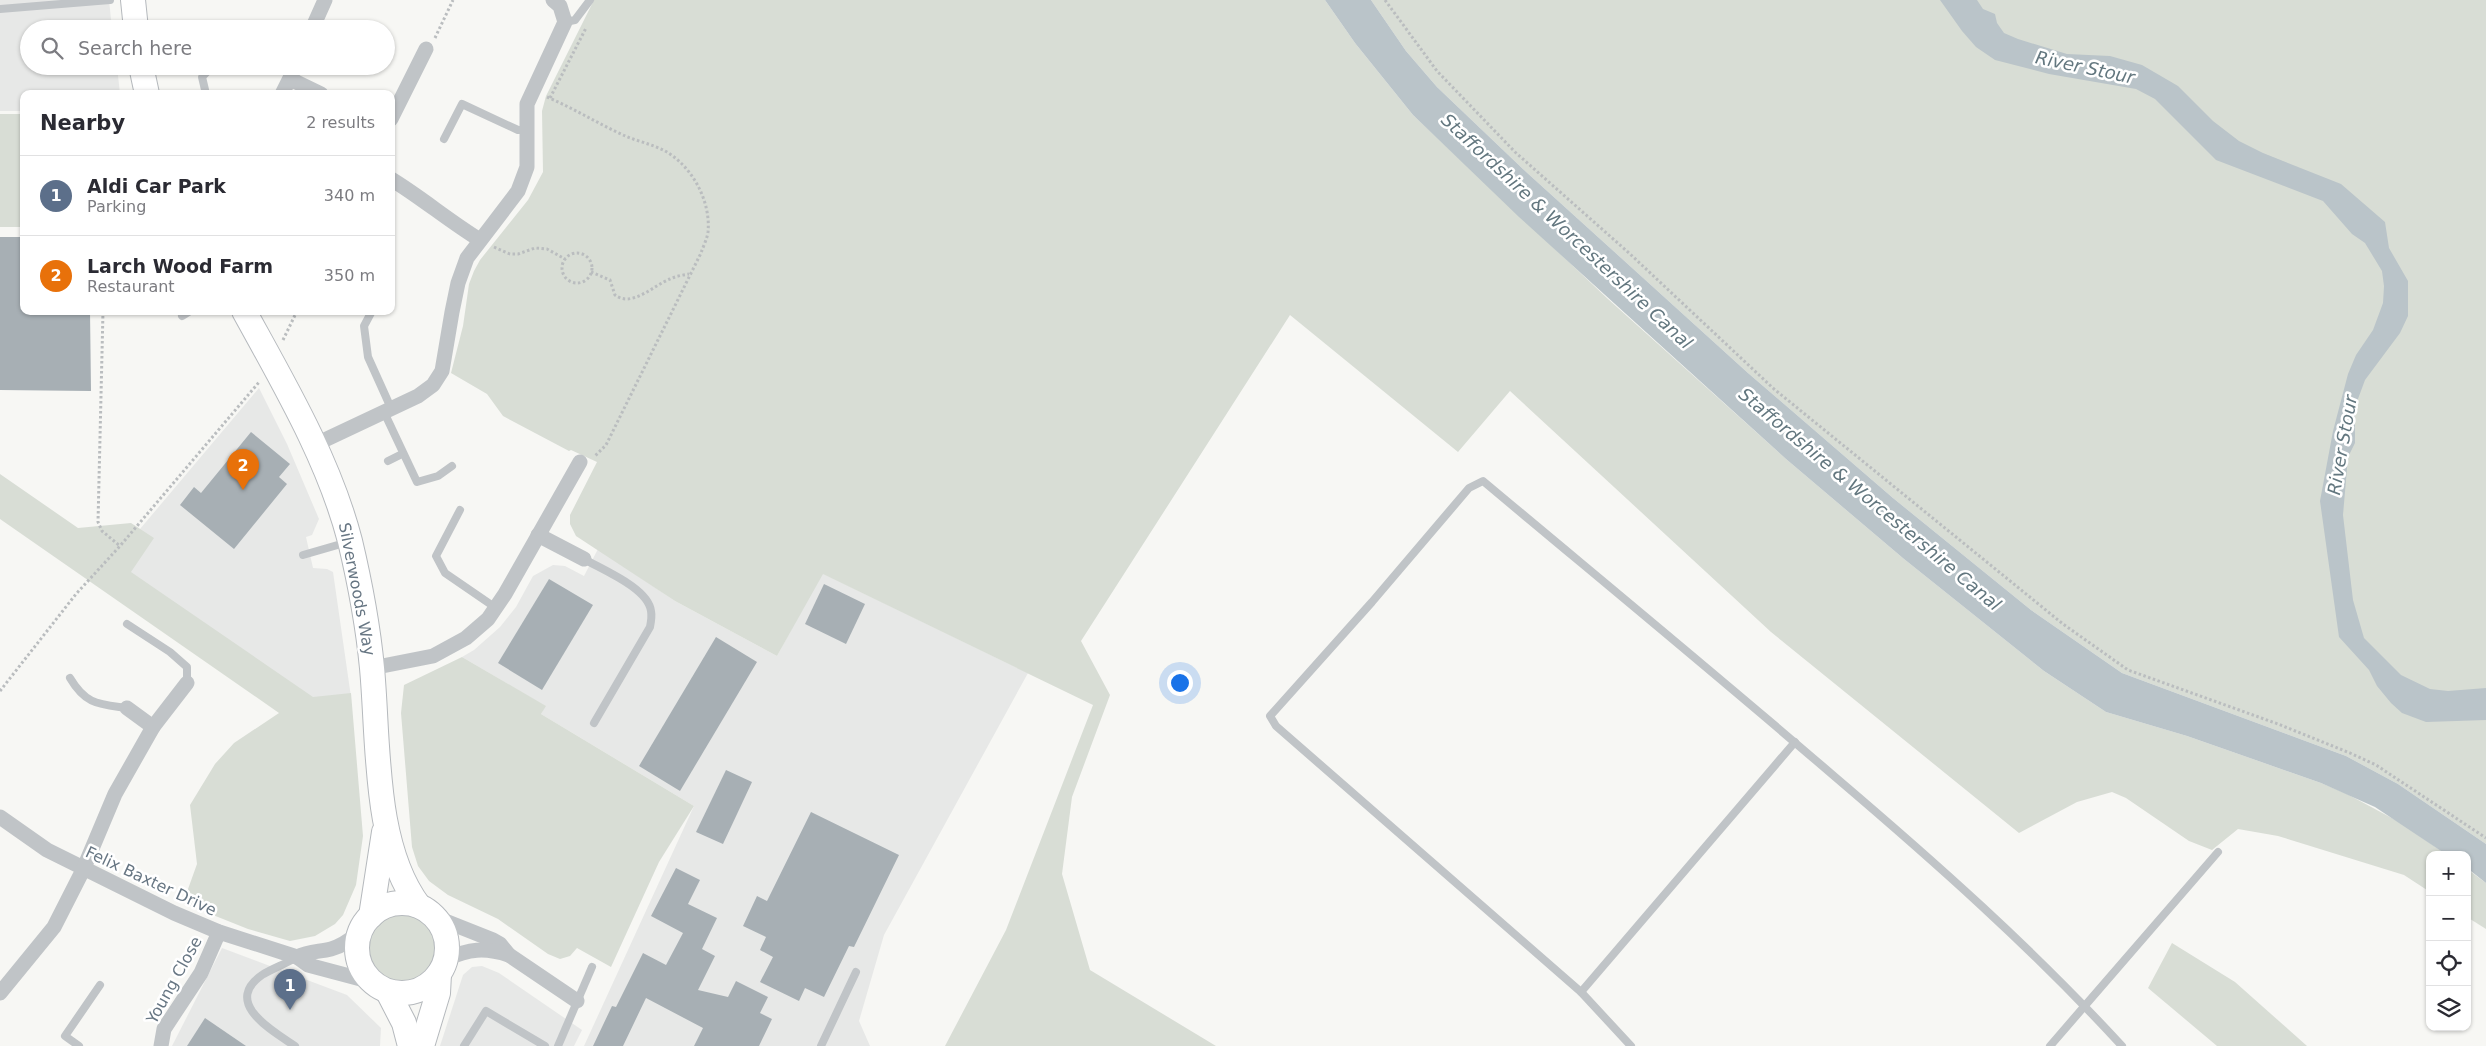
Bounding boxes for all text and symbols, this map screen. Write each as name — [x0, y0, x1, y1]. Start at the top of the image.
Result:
search box — [20, 20, 395, 75]
icon: search — [38, 34, 66, 62]
text: Search here — [78, 37, 192, 59]
water label: River Stour — [2034, 46, 2138, 88]
water label: Staffordshire & Worcestershire Canal — [1437, 109, 1697, 353]
text: Nearby — [40, 111, 125, 135]
text: 2 results — [306, 113, 375, 132]
text: Aldi Car Park — [87, 175, 226, 197]
text: 1 — [50, 186, 62, 205]
text: 340 m — [324, 186, 375, 205]
text: Parking — [87, 197, 146, 216]
text: Larch Wood Farm — [87, 255, 273, 277]
text: 2 — [50, 266, 62, 285]
text: 350 m — [324, 266, 375, 285]
text: Restaurant — [87, 277, 175, 296]
water label: Staffordshire & Worcestershire Canal — [1735, 383, 2005, 615]
water label: River Stour — [2323, 392, 2361, 496]
pin: 2 — [227, 449, 259, 490]
street label: Silverwoods Way — [335, 521, 379, 657]
your location — [1167, 670, 1193, 696]
street label: Felix Baxter Drive — [82, 842, 220, 920]
map controls — [2426, 851, 2471, 1031]
button: + — [2426, 851, 2471, 896]
button: − — [2426, 896, 2471, 941]
street label: Young Close — [142, 933, 206, 1028]
button: locate — [2426, 941, 2471, 986]
pin: 1 — [274, 969, 306, 1010]
button: layers — [2426, 986, 2471, 1031]

